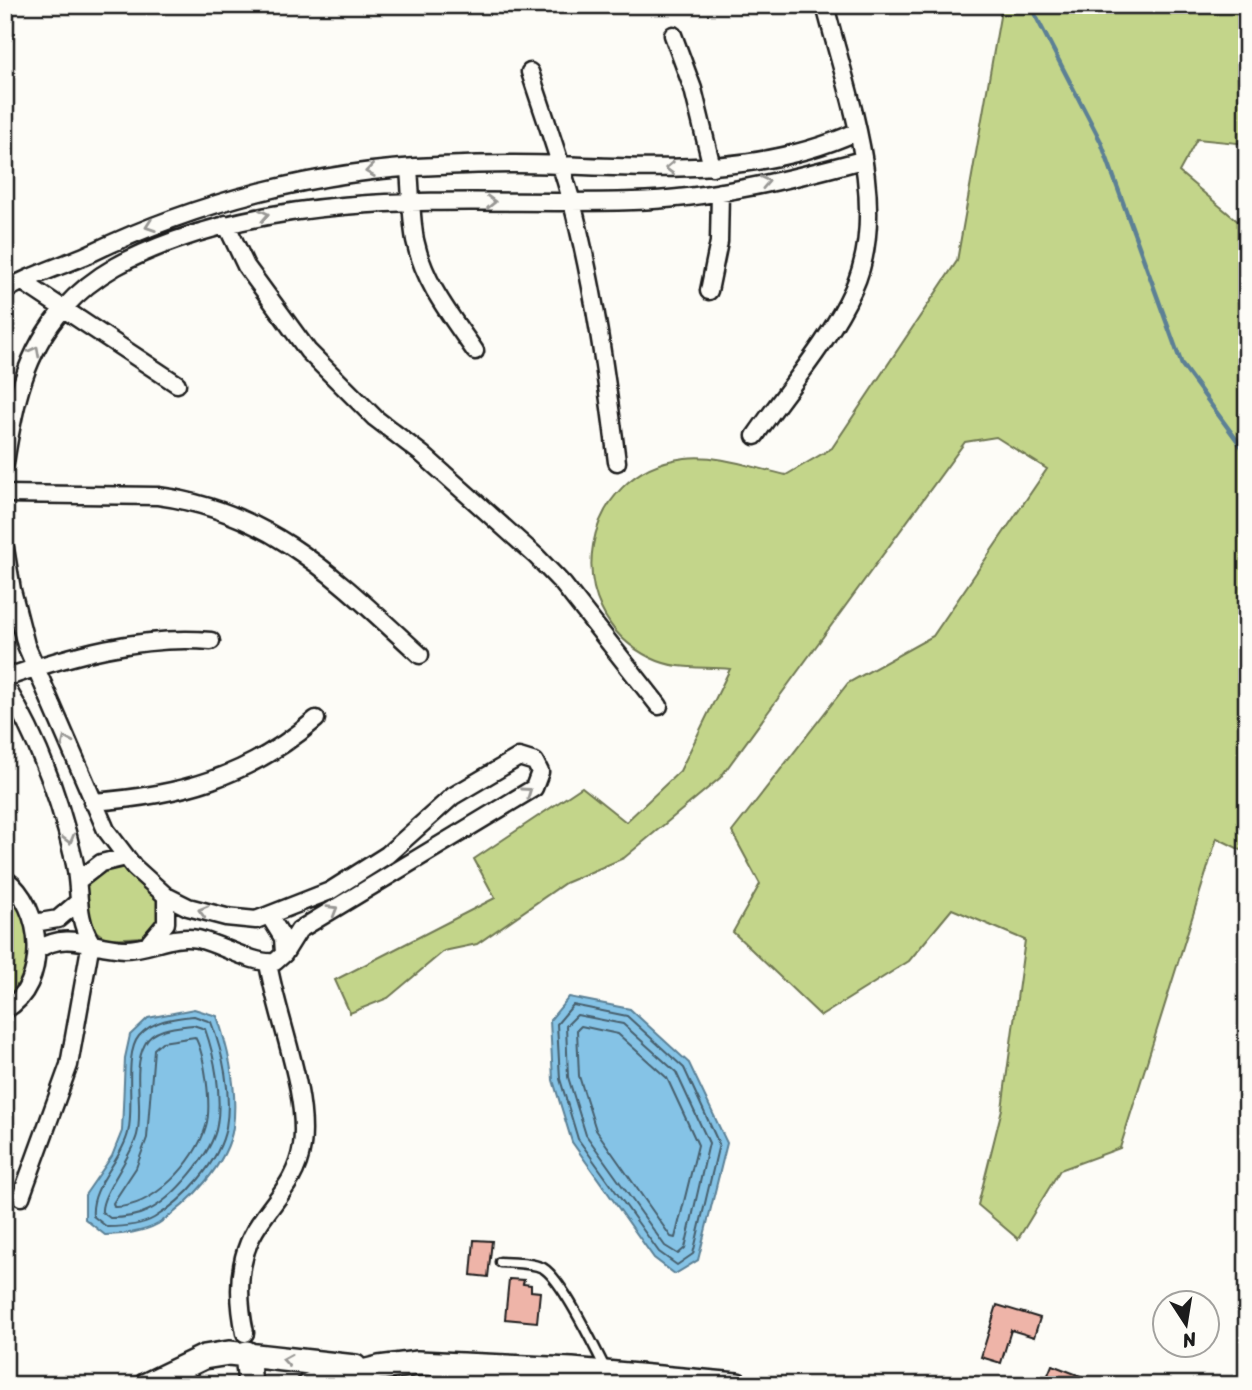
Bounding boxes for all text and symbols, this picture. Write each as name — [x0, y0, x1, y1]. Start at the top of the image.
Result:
one-way arrow — [665, 161, 676, 176]
one-way arrow — [364, 163, 376, 178]
one-way arrow — [759, 175, 771, 190]
one-way arrow — [485, 194, 496, 209]
one-way arrow — [258, 209, 270, 224]
one-way arrow — [144, 218, 156, 232]
one-way arrow — [27, 346, 40, 358]
one-way arrow — [60, 735, 74, 748]
one-way arrow — [519, 788, 532, 800]
one-way arrow — [60, 832, 75, 844]
one-way arrow — [197, 904, 209, 919]
one-way arrow — [325, 905, 338, 918]
north arrow — [1150, 1288, 1220, 1358]
text: N — [1179, 1322, 1200, 1358]
one-way arrow — [281, 1353, 293, 1368]

